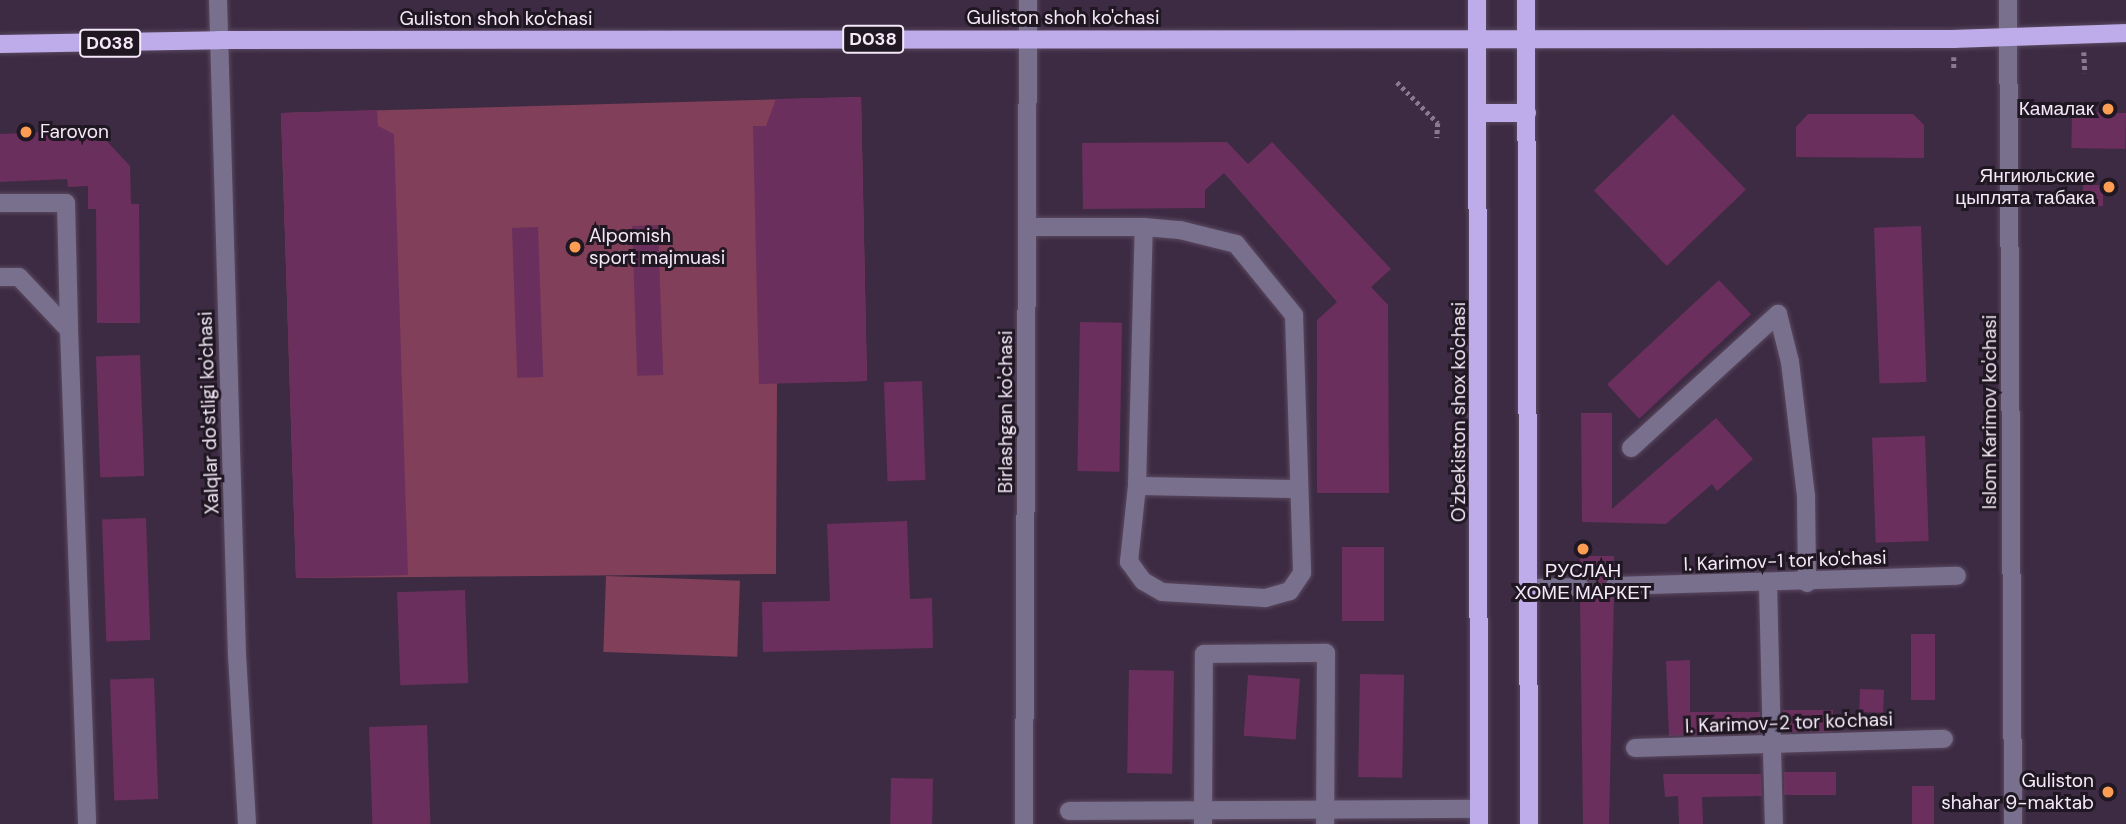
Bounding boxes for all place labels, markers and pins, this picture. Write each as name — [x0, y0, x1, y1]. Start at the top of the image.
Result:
place label: Камалак — [2019, 98, 2094, 120]
marker: Камалак — [2100, 101, 2116, 117]
place label: Farovon — [40, 121, 109, 143]
marker: Farovon — [18, 124, 34, 140]
place label: Янгиюльские цыплята табака — [1955, 165, 2095, 209]
marker: Янгиюльские цыплята табака — [2101, 179, 2117, 195]
place label: Alpomish sport majmuasi — [589, 225, 725, 269]
marker: Alpomish sport majmuasi — [567, 239, 583, 255]
marker: РУСЛАН ХОМЕ МАРКЕТ — [1575, 541, 1591, 557]
place label: РУСЛАН ХОМЕ МАРКЕТ — [1515, 560, 1651, 604]
place label: Guliston shahar 9-maktab — [1941, 770, 2094, 814]
marker: Guliston shahar 9-maktab — [2100, 784, 2116, 800]

